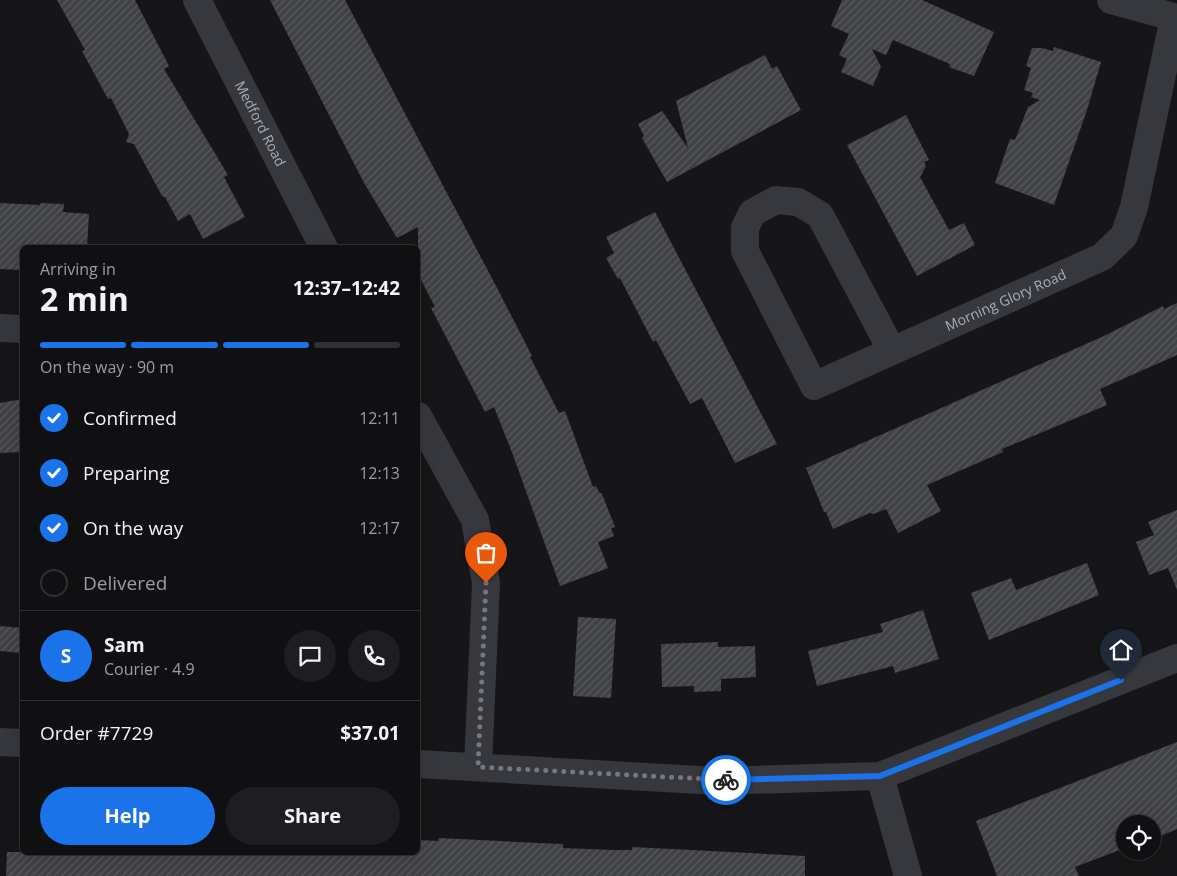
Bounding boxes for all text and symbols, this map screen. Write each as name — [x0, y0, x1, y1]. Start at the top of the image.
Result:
street label: Medford Road — [231, 78, 291, 169]
text: Arriving in — [40, 258, 116, 280]
street label: Morning Glory Road — [942, 264, 1069, 335]
text: 12:37–12:42 — [293, 275, 400, 301]
text: 2 min — [40, 277, 129, 320]
text: On the way · 90 m — [40, 356, 174, 378]
icon: check — [40, 404, 68, 432]
text: Confirmed — [83, 405, 177, 431]
text: 12:11 — [359, 407, 400, 429]
icon: check — [40, 459, 68, 487]
text: Preparing — [83, 460, 170, 486]
text: 12:13 — [359, 462, 400, 484]
icon: check — [40, 514, 68, 542]
text: On the way — [83, 515, 183, 541]
text: 12:17 — [359, 517, 400, 539]
pin — [465, 532, 507, 583]
icon: bag — [472, 539, 500, 567]
text: Delivered — [83, 570, 167, 596]
pin — [1100, 629, 1142, 680]
button: chat — [284, 630, 336, 682]
button: phone — [348, 630, 400, 682]
text: Sam — [104, 632, 145, 658]
icon: home — [1107, 636, 1135, 664]
text: S — [61, 643, 71, 669]
text: Courier · 4.9 — [104, 658, 195, 680]
text: Order #7729 — [40, 720, 153, 746]
text: $37.01 — [340, 720, 400, 746]
courier — [701, 755, 751, 805]
icon: bike — [712, 766, 740, 794]
button: Help — [40, 787, 215, 845]
button: Share — [225, 787, 400, 845]
map controls — [1116, 815, 1161, 860]
button: locate — [1116, 815, 1161, 860]

